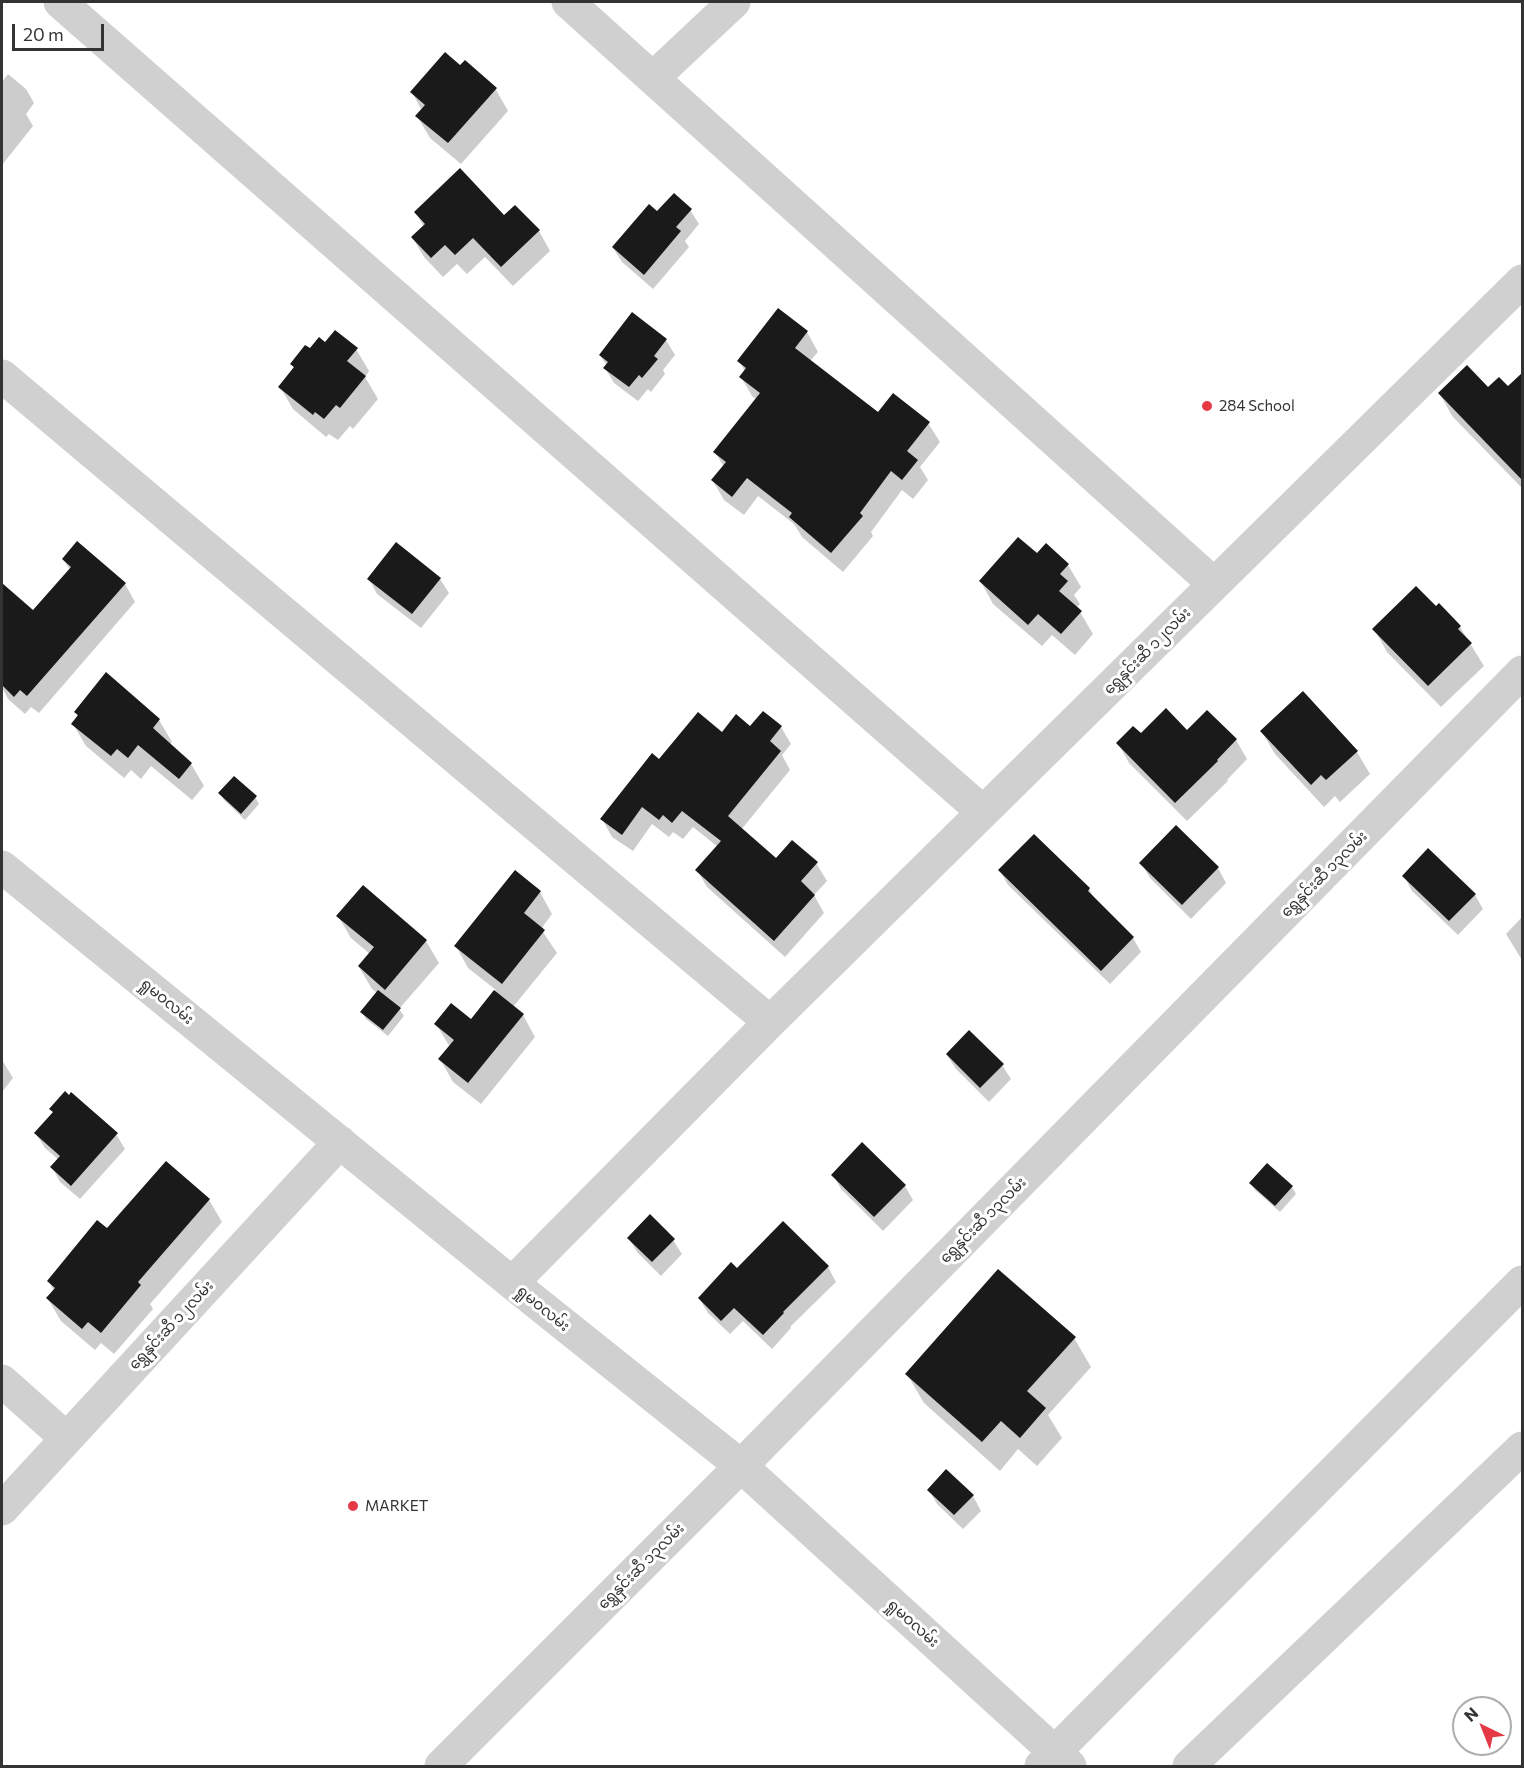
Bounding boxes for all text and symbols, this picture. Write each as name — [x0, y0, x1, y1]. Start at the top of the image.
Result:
scale bar — [15, 12, 106, 50]
text: 20 m — [23, 23, 64, 45]
place label: 284 School — [1219, 397, 1295, 415]
marker: 284 School — [1200, 399, 1214, 413]
street label: ရွှေနှင်းဆီ ၁၂လမ်း — [1100, 604, 1194, 698]
street label: ရွှေနှင်းဆီ ၁၃လမ်း — [1277, 827, 1371, 921]
street label: ရှုမဝလမ်း — [137, 974, 197, 1028]
street label: ရွှေနှင်းဆီ ၁၃လမ်း — [936, 1173, 1030, 1267]
street label: ရွှေနှင်းဆီ ၁၂လမ်း — [125, 1277, 217, 1373]
street label: ရှုမဝလမ်း — [513, 1281, 573, 1335]
place label: MARKET — [365, 1497, 428, 1515]
marker: MARKET — [346, 1499, 360, 1513]
street label: ရွှေနှင်းဆီ ၁၃လမ်း — [594, 1519, 688, 1613]
street label: ရှုမဝလမ်း — [883, 1595, 943, 1651]
north arrow — [1452, 1696, 1512, 1756]
text: N — [1460, 1703, 1482, 1725]

